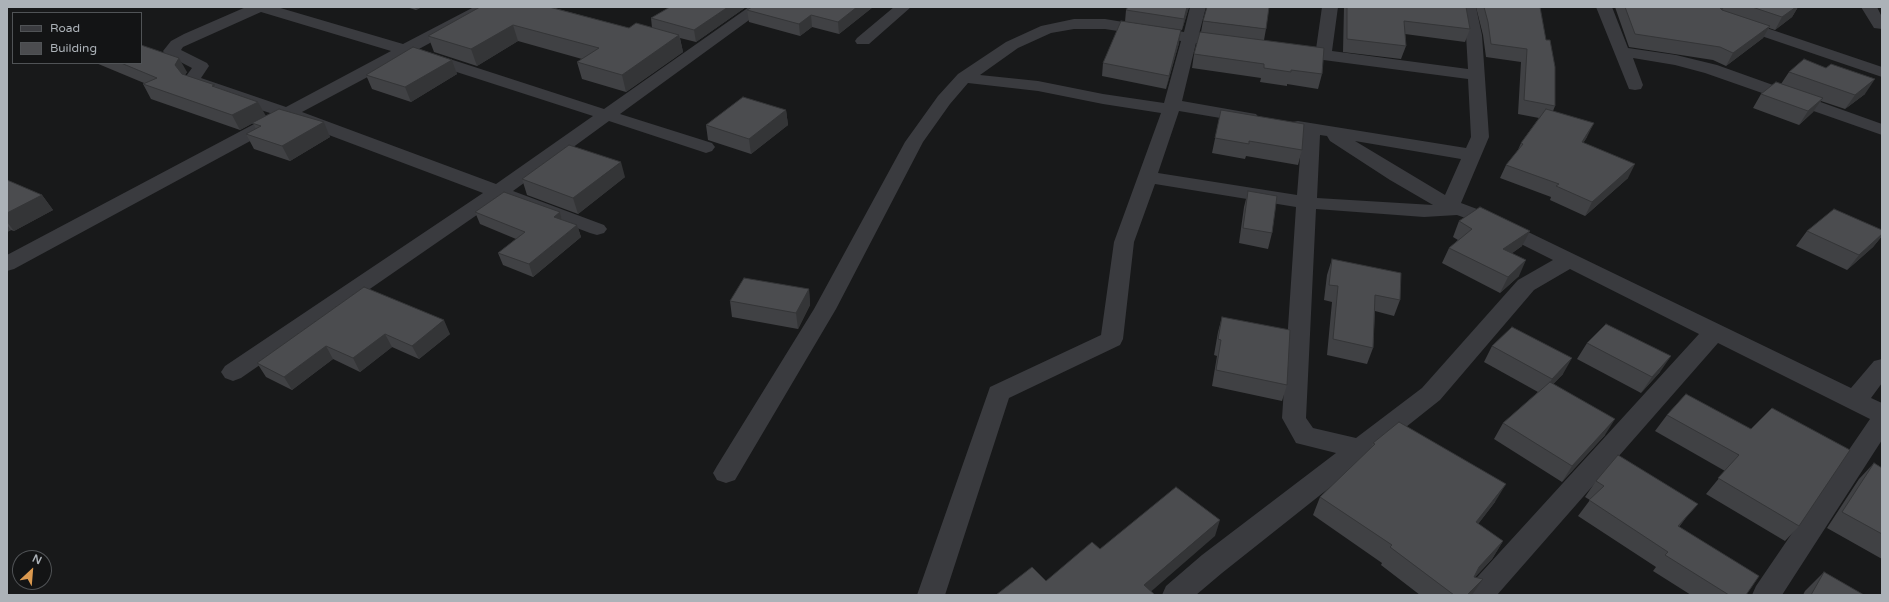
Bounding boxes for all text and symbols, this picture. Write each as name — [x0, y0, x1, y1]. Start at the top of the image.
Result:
legend — [12, 12, 142, 64]
text: Road — [50, 21, 80, 35]
text: Building — [50, 41, 97, 55]
north arrow — [12, 550, 52, 590]
text: N — [30, 552, 44, 567]

